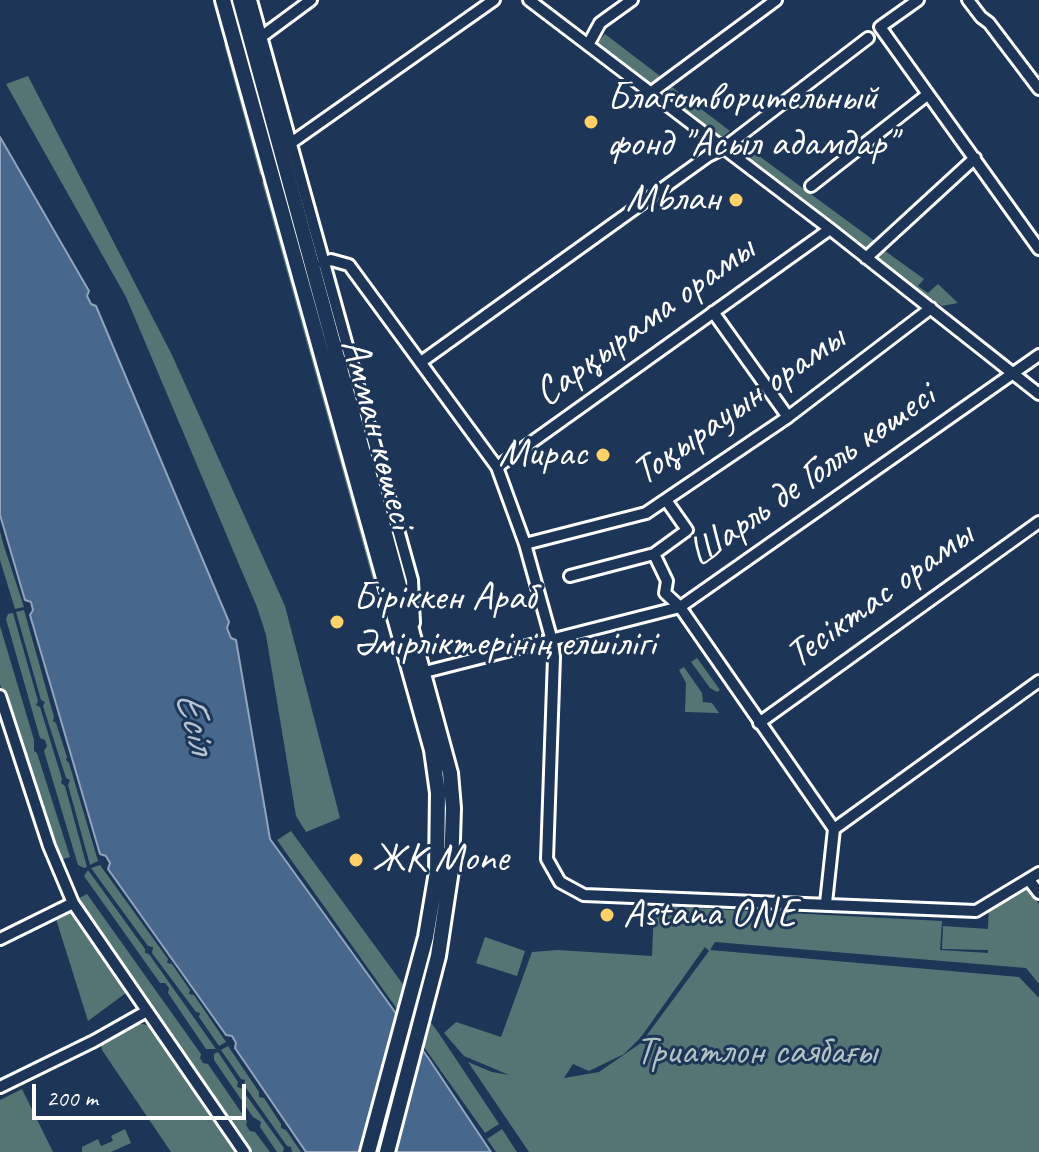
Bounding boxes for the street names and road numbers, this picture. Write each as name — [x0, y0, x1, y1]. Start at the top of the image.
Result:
street label: Сарқырама орамы — [526, 226, 764, 418]
street label: Тоқырауын орамы — [624, 315, 854, 497]
street label: Амман көшесі — [329, 334, 425, 534]
street label: Шарль де Голль көшесі — [679, 373, 945, 579]
street label: Тесіктас орамы — [777, 512, 983, 680]

